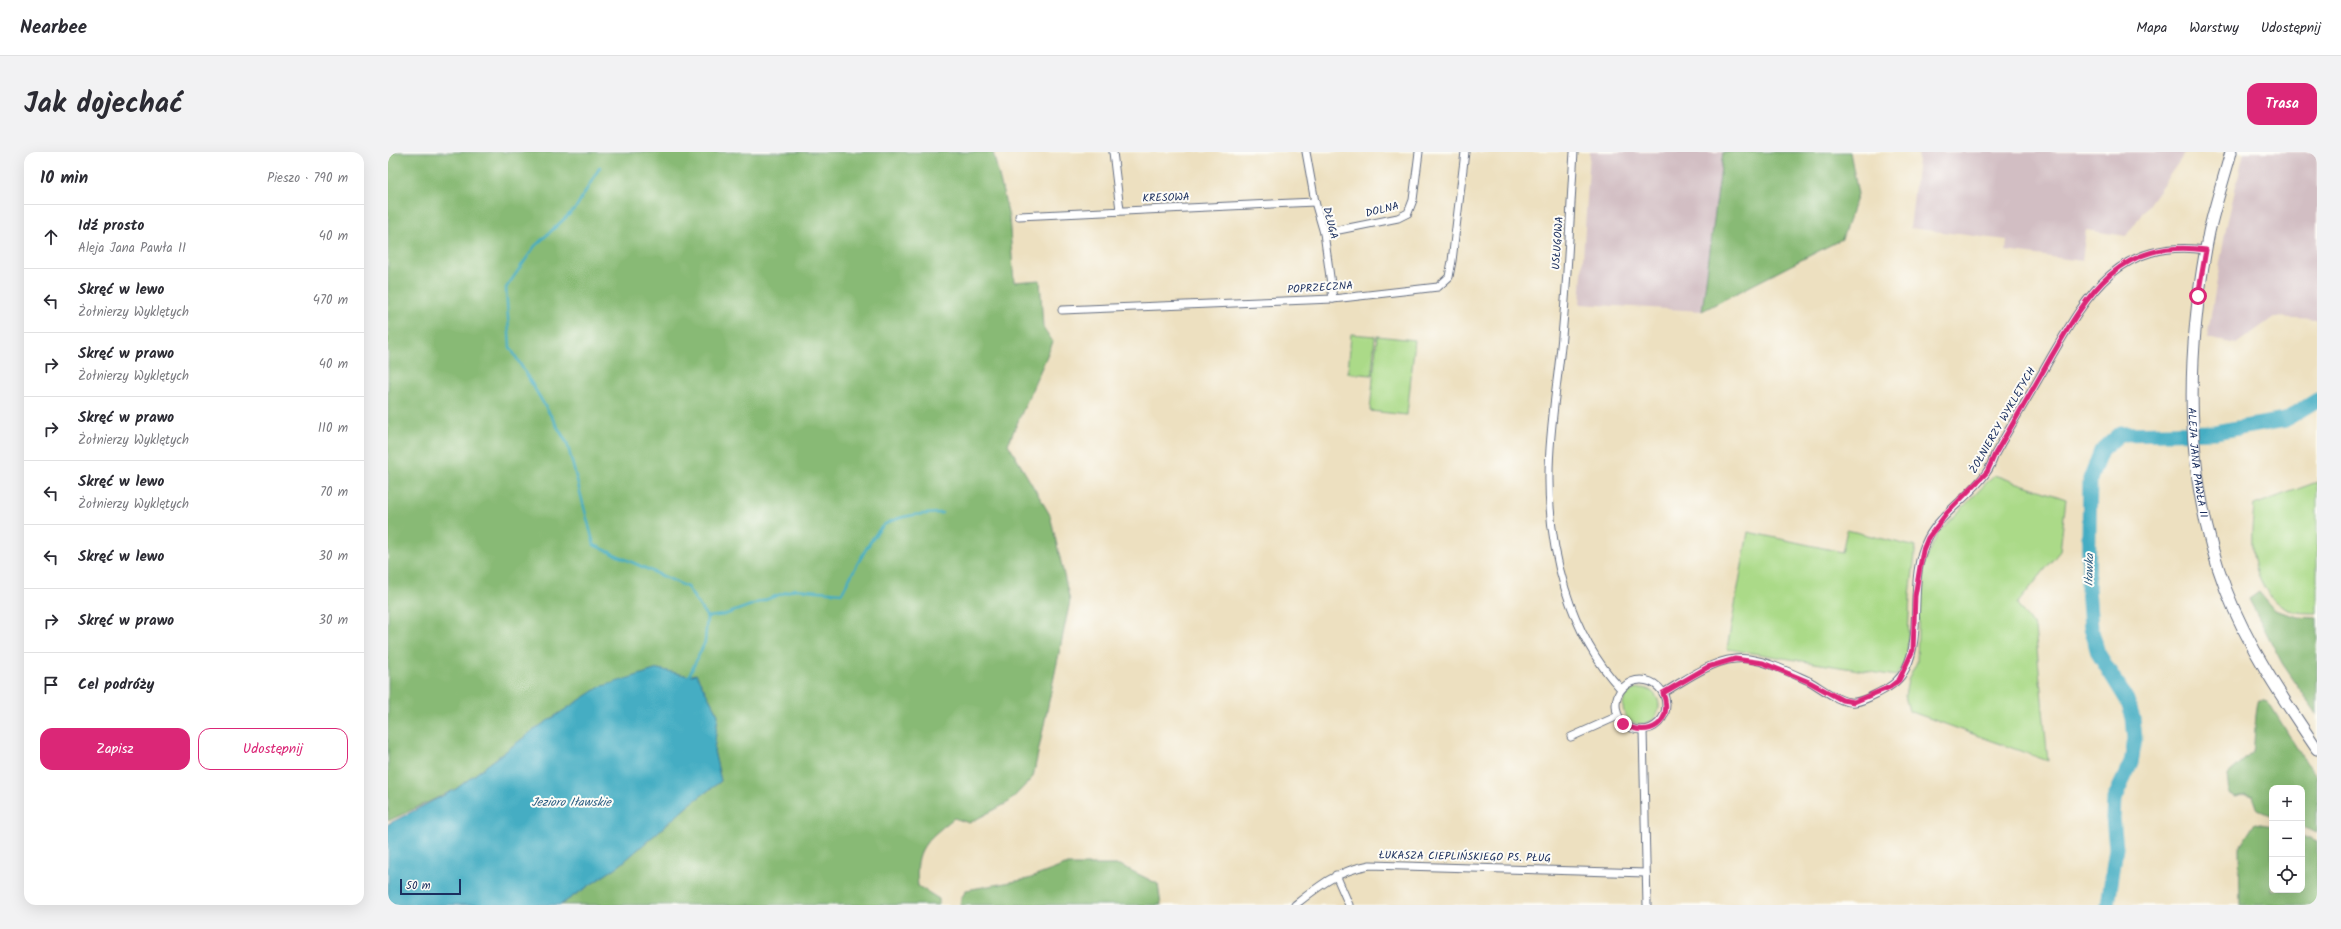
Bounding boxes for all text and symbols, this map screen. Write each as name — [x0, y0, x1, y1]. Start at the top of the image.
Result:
text: Nearbee — [20, 13, 87, 43]
text: Mapa — [2136, 17, 2167, 39]
text: Warstwy — [2189, 17, 2239, 39]
text: Udostępnij — [2261, 17, 2321, 39]
text: Jak dojechać — [24, 82, 183, 127]
button: Trasa — [2247, 83, 2317, 125]
text: 10 min — [40, 165, 88, 192]
text: Pieszo · 790 m — [267, 168, 348, 189]
street label: KRESOWA — [1142, 188, 1190, 208]
street label: DOLNA — [1364, 197, 1401, 223]
street label: DŁUGA — [1317, 205, 1343, 242]
text: Idź prosto — [78, 214, 144, 238]
street label: USŁUGOWA — [1547, 215, 1569, 270]
icon: ahead — [40, 226, 62, 248]
text: 40 m — [319, 226, 348, 247]
text: Aleja Jana Pawła II — [78, 238, 186, 259]
street label: POPRZECZNA — [1287, 277, 1354, 299]
text: Skręć w lewo — [78, 278, 164, 302]
route start — [2189, 287, 2207, 305]
icon: left — [40, 290, 62, 312]
text: 470 m — [313, 290, 348, 311]
text: Żołnierzy Wyklętych — [78, 302, 189, 323]
text: Skręć w prawo — [78, 342, 174, 366]
icon: right — [40, 354, 62, 376]
text: 40 m — [319, 354, 348, 375]
street label: ŻOŁNIERZY WYKLĘTYCH — [1965, 364, 2041, 477]
text: Żołnierzy Wyklętych — [78, 366, 189, 387]
text: Skręć w prawo — [78, 406, 174, 430]
street label: ALEJA JANA PAWŁA II — [2182, 407, 2212, 520]
icon: right — [40, 418, 62, 440]
text: 110 m — [318, 418, 348, 439]
text: Żołnierzy Wyklętych — [78, 430, 189, 451]
text: Skręć w lewo — [78, 470, 164, 494]
icon: left — [40, 482, 62, 504]
text: 70 m — [320, 482, 348, 503]
text: Żołnierzy Wyklętych — [78, 494, 189, 515]
text: Skręć w lewo — [78, 545, 164, 569]
icon: left — [40, 546, 62, 568]
text: 30 m — [319, 546, 348, 567]
water label: Iławka — [2080, 552, 2099, 587]
text: Skręć w prawo — [78, 609, 174, 633]
icon: right — [40, 610, 62, 632]
text: 30 m — [319, 610, 348, 631]
text: Cel podróży — [78, 673, 154, 697]
icon: arrive — [40, 674, 62, 696]
route end — [1614, 715, 1632, 733]
button: Zapisz — [40, 728, 190, 770]
button: Udostępnij — [198, 728, 348, 770]
map controls — [2269, 785, 2305, 893]
button: + — [2269, 785, 2305, 821]
water label: Jezioro Iławskie — [531, 793, 612, 812]
button: − — [2269, 821, 2305, 857]
street label: ŁUKASZA CIEPLIŃSKIEGO PS. PŁUG — [1379, 846, 1551, 868]
button: locate — [2269, 857, 2305, 893]
scale bar — [400, 877, 461, 896]
text: 50 m — [406, 877, 431, 895]

